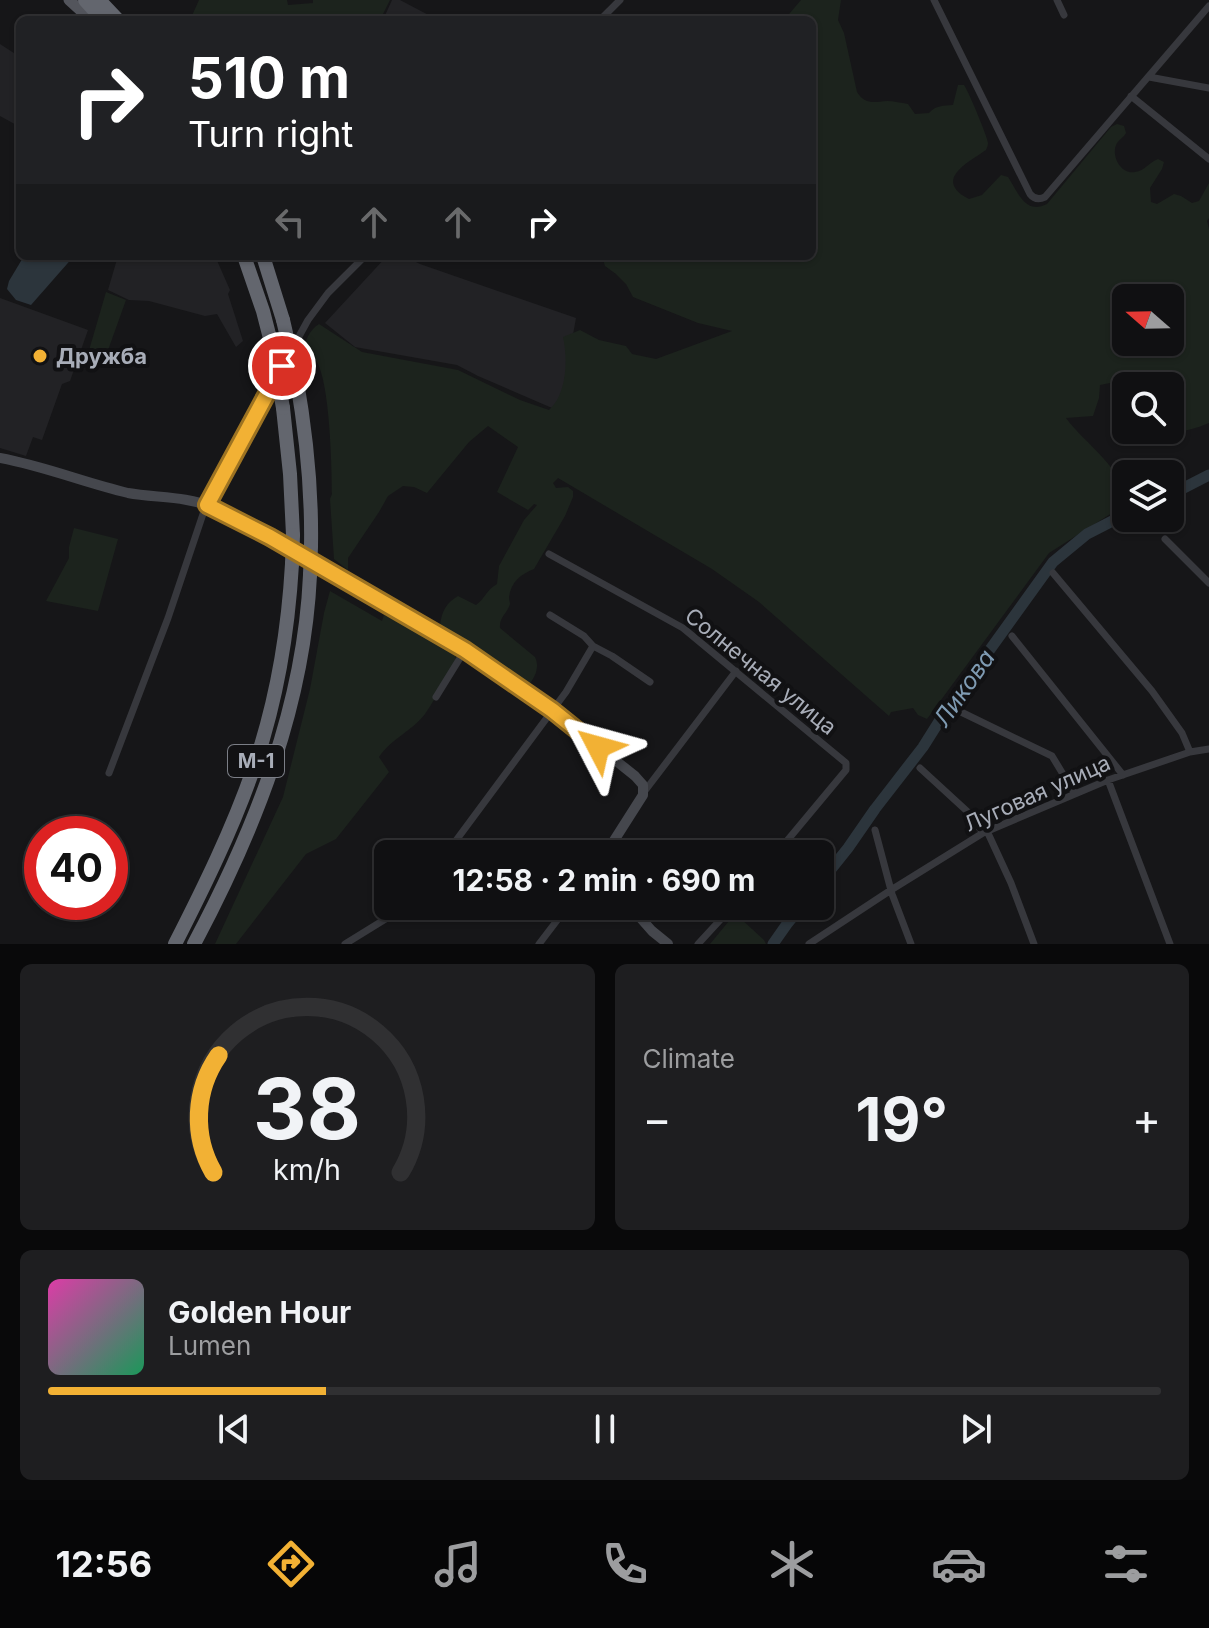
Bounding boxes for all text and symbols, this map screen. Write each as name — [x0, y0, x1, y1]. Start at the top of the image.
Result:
text: 510 m — [188, 44, 350, 112]
icon: right — [56, 48, 160, 152]
text: Turn right — [188, 112, 353, 156]
icon: left — [268, 200, 312, 244]
icon: ahead — [352, 200, 396, 244]
icon: ahead — [436, 200, 480, 244]
icon: right — [520, 200, 564, 244]
north arrow — [1112, 284, 1184, 356]
map controls — [1112, 284, 1184, 532]
pin — [248, 332, 316, 400]
place label: Дружба — [56, 343, 147, 369]
icon: arrive — [260, 344, 304, 388]
marker: Дружба — [31, 347, 49, 365]
button: search — [1112, 372, 1184, 444]
button: layers — [1112, 460, 1184, 532]
street label: Солнечная улица — [680, 602, 842, 740]
water label: Ликова — [927, 644, 1001, 732]
position arrow — [556, 705, 640, 789]
road number: М-1 — [228, 745, 284, 777]
street label: Луговая улица — [960, 749, 1114, 837]
speed limit sign: 40 — [24, 816, 128, 920]
text: 12:58 · 2 min · 690 m — [453, 862, 755, 898]
text: Climate — [643, 1043, 735, 1074]
text: 38 — [253, 1058, 361, 1159]
text: 19° — [856, 1083, 948, 1155]
text: − — [643, 1092, 672, 1146]
text: + — [1132, 1092, 1161, 1146]
text: km/h — [273, 1152, 341, 1187]
text: Golden Hour — [168, 1294, 351, 1330]
text: Lumen — [168, 1330, 251, 1361]
icon: previous — [212, 1407, 256, 1451]
icon: pause — [583, 1407, 627, 1451]
icon: next — [954, 1407, 998, 1451]
icon: directions — [263, 1536, 319, 1592]
icon: music — [430, 1536, 486, 1592]
icon: phone — [597, 1536, 653, 1592]
icon: climate — [764, 1536, 820, 1592]
icon: car — [931, 1536, 987, 1592]
icon: filters — [1098, 1536, 1154, 1592]
text: 12:56 — [55, 1542, 152, 1586]

